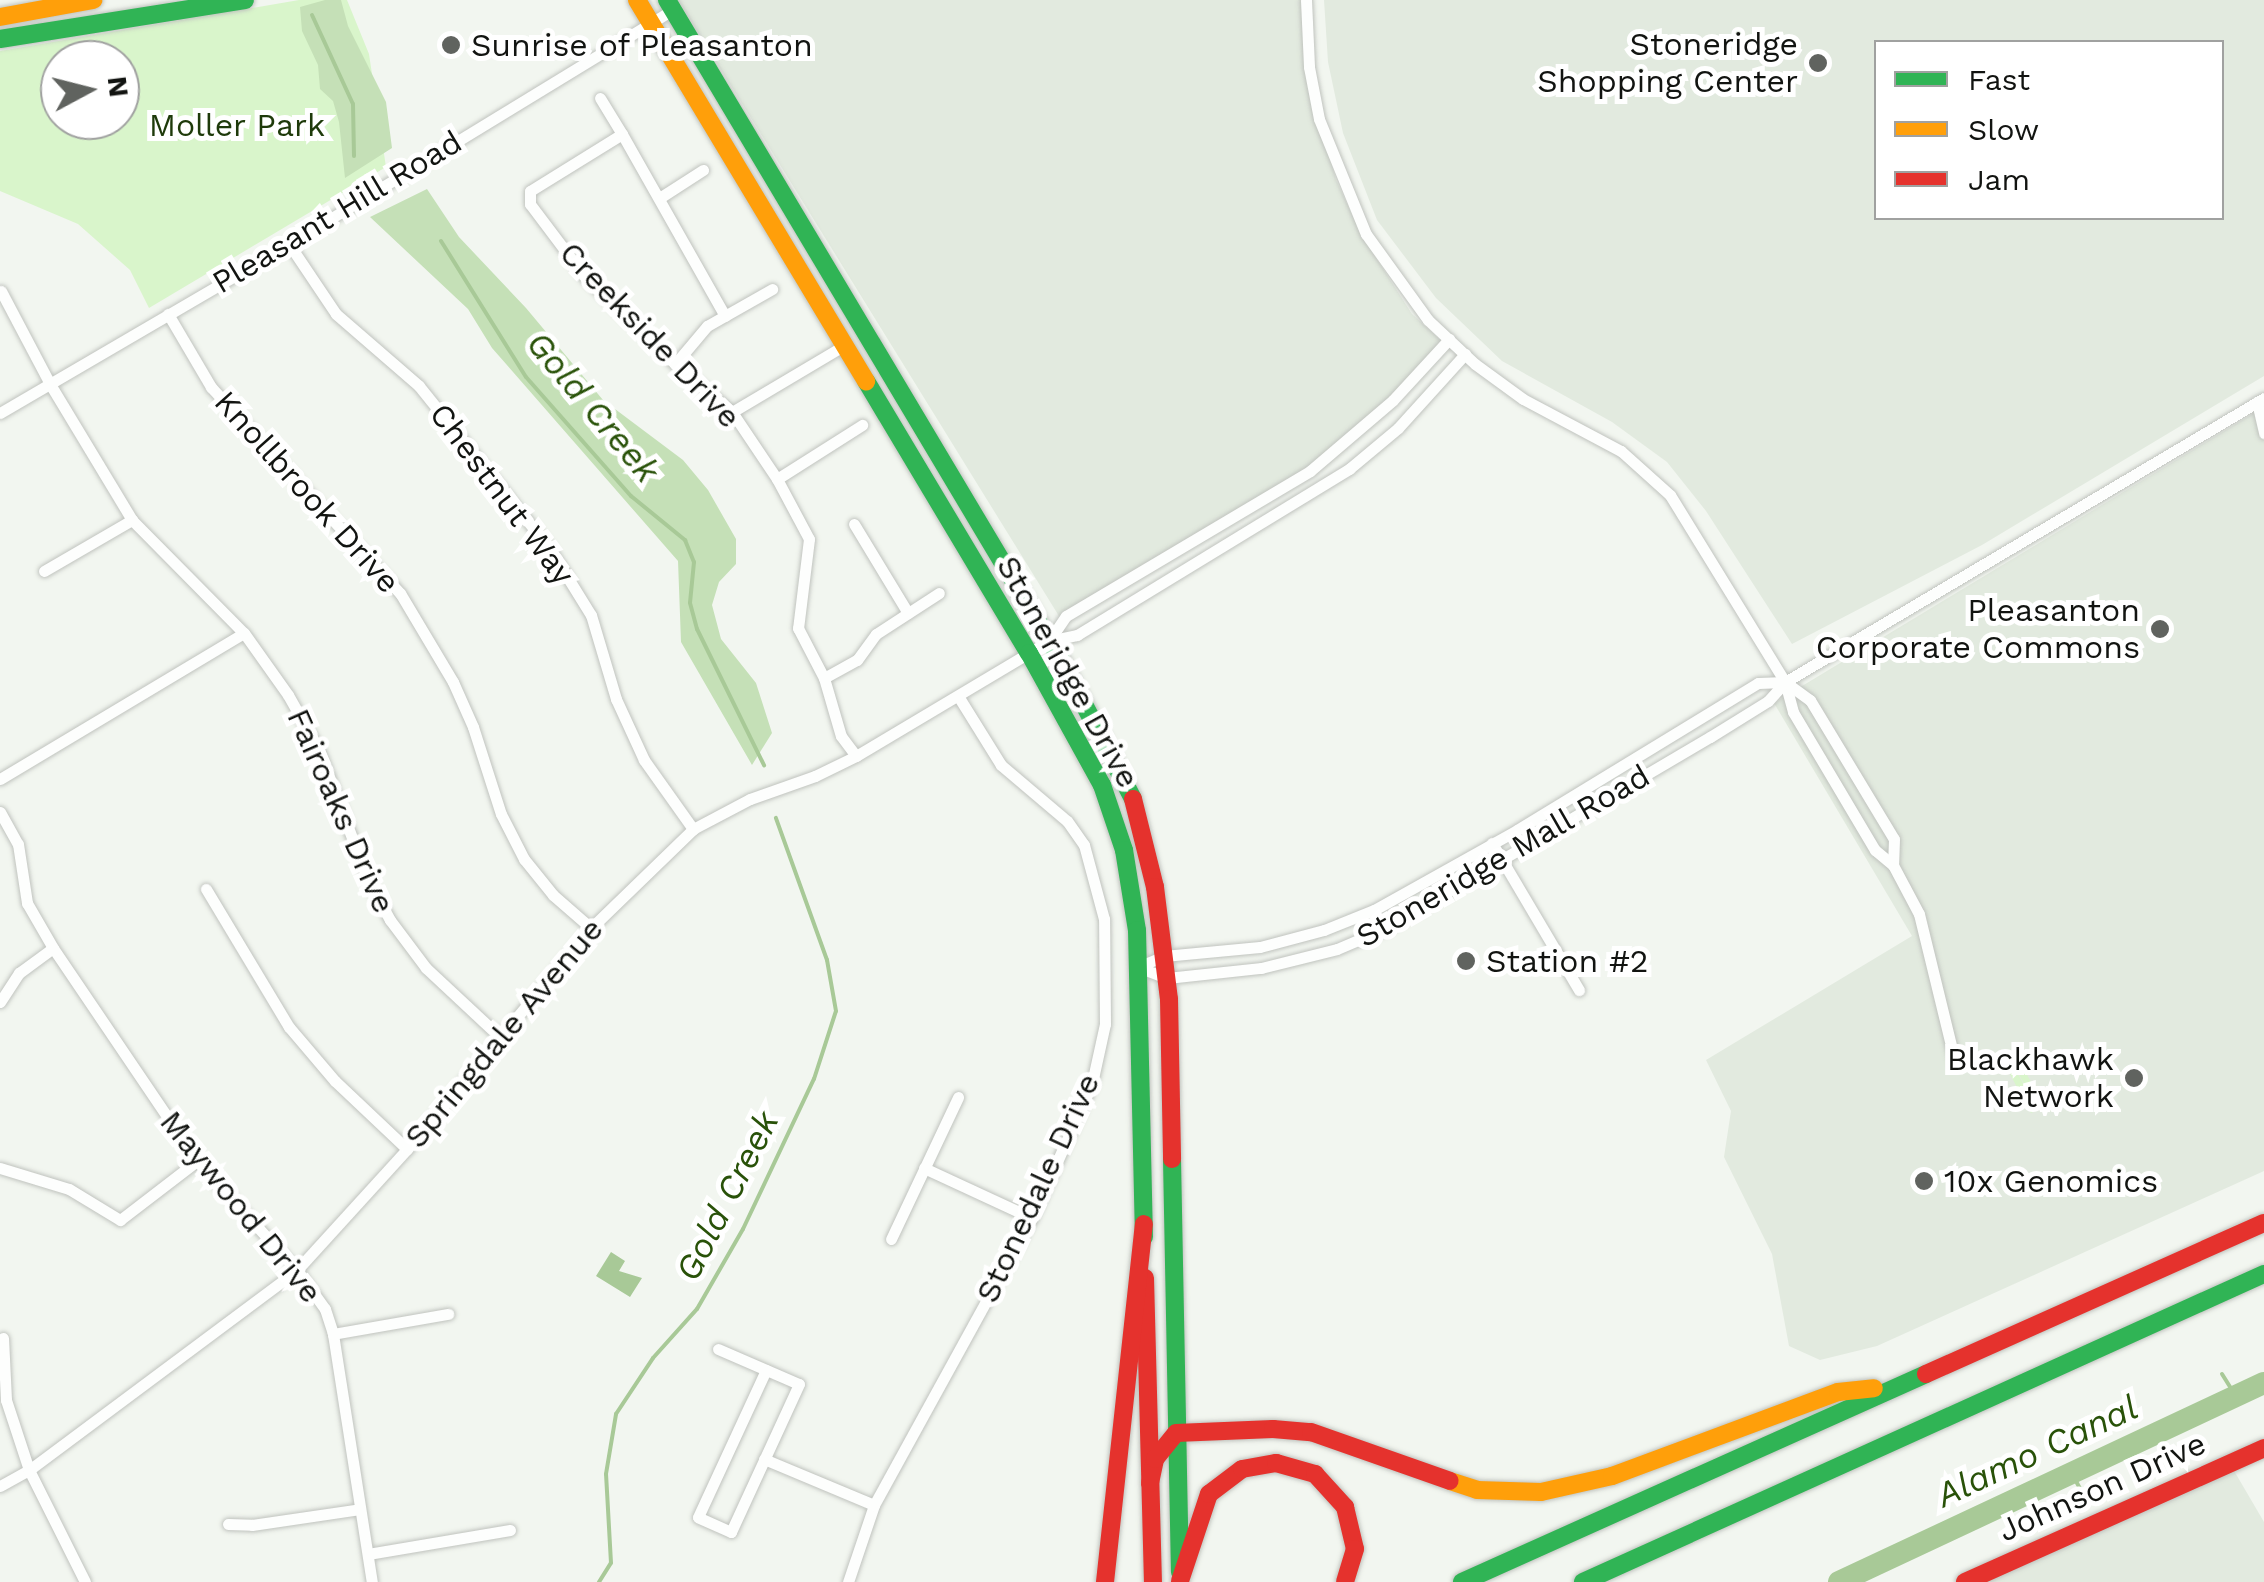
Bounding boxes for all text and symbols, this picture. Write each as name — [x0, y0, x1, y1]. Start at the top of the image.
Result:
place label: Sunrise of Pleasanton — [471, 26, 814, 64]
place label: Stoneridge Shopping Center — [1537, 26, 1798, 101]
marker: Sunrise of Pleasanton — [440, 34, 462, 56]
north arrow — [40, 40, 140, 140]
legend — [1874, 40, 2224, 220]
marker: Stoneridge Shopping Center — [1807, 52, 1829, 74]
text: Fast — [1968, 62, 2030, 97]
text: N — [101, 74, 136, 99]
park label: Moller Park — [148, 106, 326, 144]
text: Slow — [1968, 112, 2039, 147]
street label: Pleasant Hill Road — [205, 122, 469, 302]
text: Jam — [1968, 162, 2030, 197]
street label: Creekside Drive — [552, 234, 748, 436]
water label: Gold Creek — [518, 323, 668, 491]
street label: Knollbrook Drive — [206, 383, 408, 601]
street label: Chestnut Way — [421, 396, 583, 592]
street label: Stoneridge Drive — [988, 549, 1148, 795]
place label: Pleasanton Corporate Commons — [1816, 592, 2140, 667]
marker: Pleasanton Corporate Commons — [2149, 618, 2171, 640]
street label: Fairoaks Drive — [279, 703, 403, 919]
street label: Stoneridge Mall Road — [1349, 756, 1657, 956]
street label: Springdale Avenue — [396, 910, 612, 1156]
place label: Station #2 — [1486, 942, 1648, 980]
marker: Station #2 — [1455, 950, 1477, 972]
place label: Blackhawk Network — [1947, 1041, 2114, 1116]
street label: Stonedale Drive — [968, 1067, 1108, 1309]
marker: Blackhawk Network — [2123, 1067, 2145, 1089]
street label: Maywood Drive — [152, 1103, 330, 1311]
water label: Gold Creek — [666, 1104, 788, 1288]
place label: 10x Genomics — [1944, 1162, 2159, 1200]
marker: 10x Genomics — [1913, 1170, 1935, 1192]
water label: Alamo Canal — [1930, 1386, 2144, 1516]
street label: Johnson Drive — [1992, 1424, 2212, 1550]

